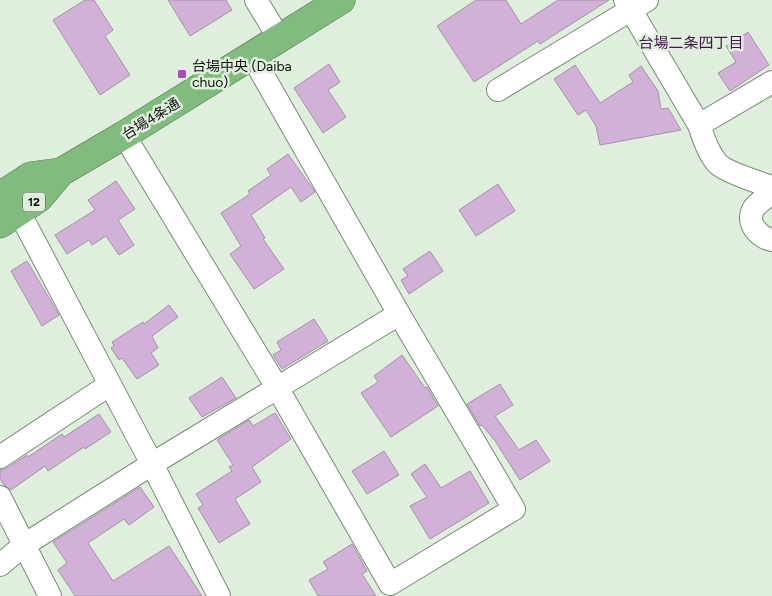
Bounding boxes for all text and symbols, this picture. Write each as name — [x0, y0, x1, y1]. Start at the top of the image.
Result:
district label: 台場二条四丁目 — [638, 34, 744, 52]
place label: 台場中央 (Daiba chuo) — [192, 58, 292, 91]
marker: 台場中央 (Daiba chuo) — [176, 68, 188, 80]
street label: 台場4条通 — [119, 95, 183, 143]
road number: 12 — [23, 192, 45, 212]

